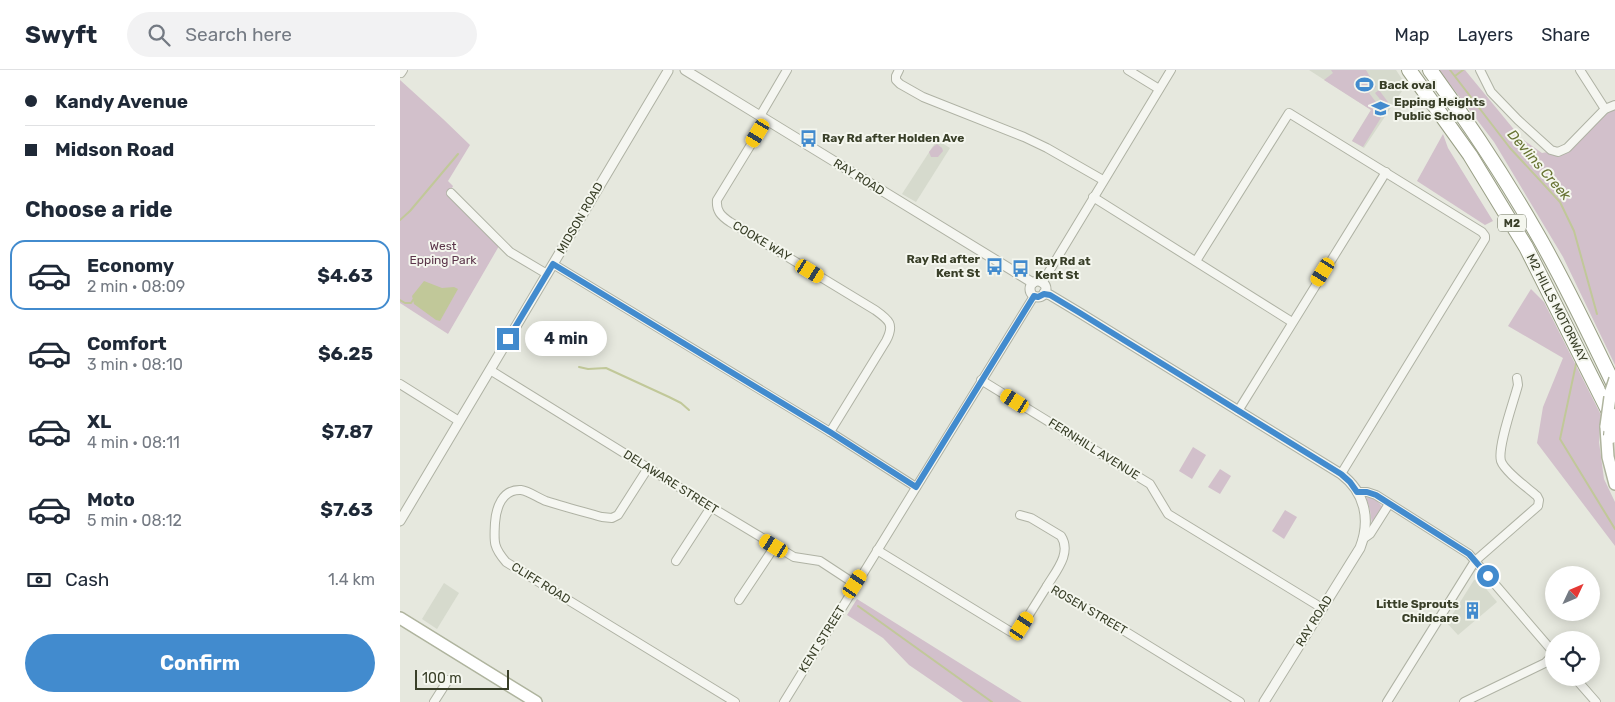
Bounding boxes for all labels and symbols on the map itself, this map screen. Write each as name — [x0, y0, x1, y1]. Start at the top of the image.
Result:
sports icon: Back oval — [1355, 75, 1375, 95]
place label: Back oval — [1379, 78, 1436, 92]
place label: Epping Heights Public School — [1394, 95, 1486, 123]
school or university icon: Epping Heights Public School — [1370, 99, 1390, 119]
car — [743, 116, 772, 150]
water label: Devlins Creek — [1504, 126, 1575, 204]
bus stop icon: Ray Rd after Holden Ave — [798, 128, 818, 148]
place label: Ray Rd after Holden Ave — [822, 131, 964, 145]
street label: RAY ROAD — [831, 156, 887, 198]
street label: MIDSON ROAD — [554, 180, 606, 256]
road number: M2 — [1498, 214, 1526, 232]
street label: COOKE WAY — [730, 218, 794, 264]
park label: West Epping Park — [410, 239, 477, 267]
place label: Ray Rd after Kent St — [907, 252, 981, 280]
street label: M2 HILLS MOTORWAY — [1524, 252, 1590, 365]
place label: Ray Rd at Kent St — [1035, 254, 1091, 282]
car — [1308, 255, 1337, 289]
bus stop icon: Ray Rd after Kent St — [984, 256, 1004, 276]
car — [793, 257, 826, 285]
bus stop icon: Ray Rd at Kent St — [1011, 258, 1031, 278]
callout: 4 min — [526, 322, 608, 356]
route end — [497, 328, 519, 350]
car — [998, 387, 1031, 415]
street label: FERNHILL AVENUE — [1046, 415, 1142, 483]
street label: DELAWARE STREET — [621, 447, 721, 517]
car — [757, 532, 790, 560]
street label: CLIFF ROAD — [509, 559, 573, 607]
route start — [1477, 565, 1499, 587]
north arrow — [1545, 566, 1600, 621]
car — [840, 567, 869, 601]
street label: ROSEN STREET — [1048, 583, 1130, 637]
street label: RAY ROAD — [1293, 593, 1335, 649]
place label: Little Sprouts Childcare — [1376, 597, 1459, 625]
building icon: Little Sprouts Childcare — [1463, 601, 1483, 621]
street label: KENT STREET — [796, 603, 848, 675]
car — [1007, 609, 1036, 643]
scale bar — [415, 667, 509, 690]

